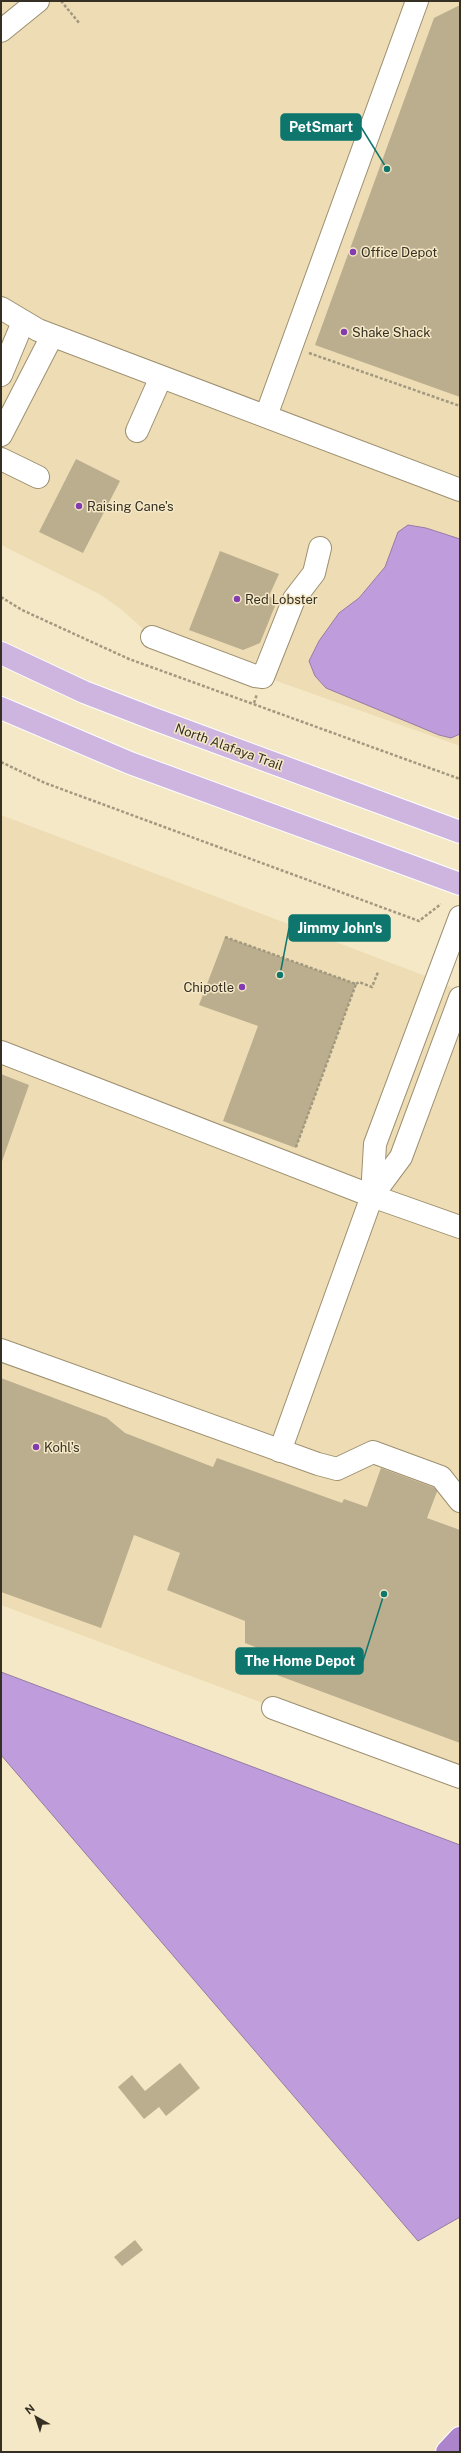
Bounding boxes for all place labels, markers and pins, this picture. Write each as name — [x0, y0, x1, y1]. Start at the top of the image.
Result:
callout: PetSmart — [281, 114, 361, 140]
place label: Office Depot — [361, 245, 437, 260]
marker: Office Depot — [348, 247, 358, 257]
place label: Shake Shack — [352, 325, 430, 340]
marker: Shake Shack — [339, 327, 349, 337]
place label: Raising Cane's — [87, 499, 174, 514]
marker: Raising Cane's — [74, 501, 84, 511]
place label: Red Lobster — [245, 592, 318, 607]
marker: Red Lobster — [232, 594, 242, 604]
callout: Jimmy John's — [289, 915, 390, 941]
place label: Chipotle — [183, 980, 234, 995]
marker: Chipotle — [237, 982, 247, 992]
place label: Kohl's — [44, 1440, 80, 1455]
marker: Kohl's — [31, 1442, 41, 1452]
callout: The Home Depot — [236, 1648, 363, 1674]

